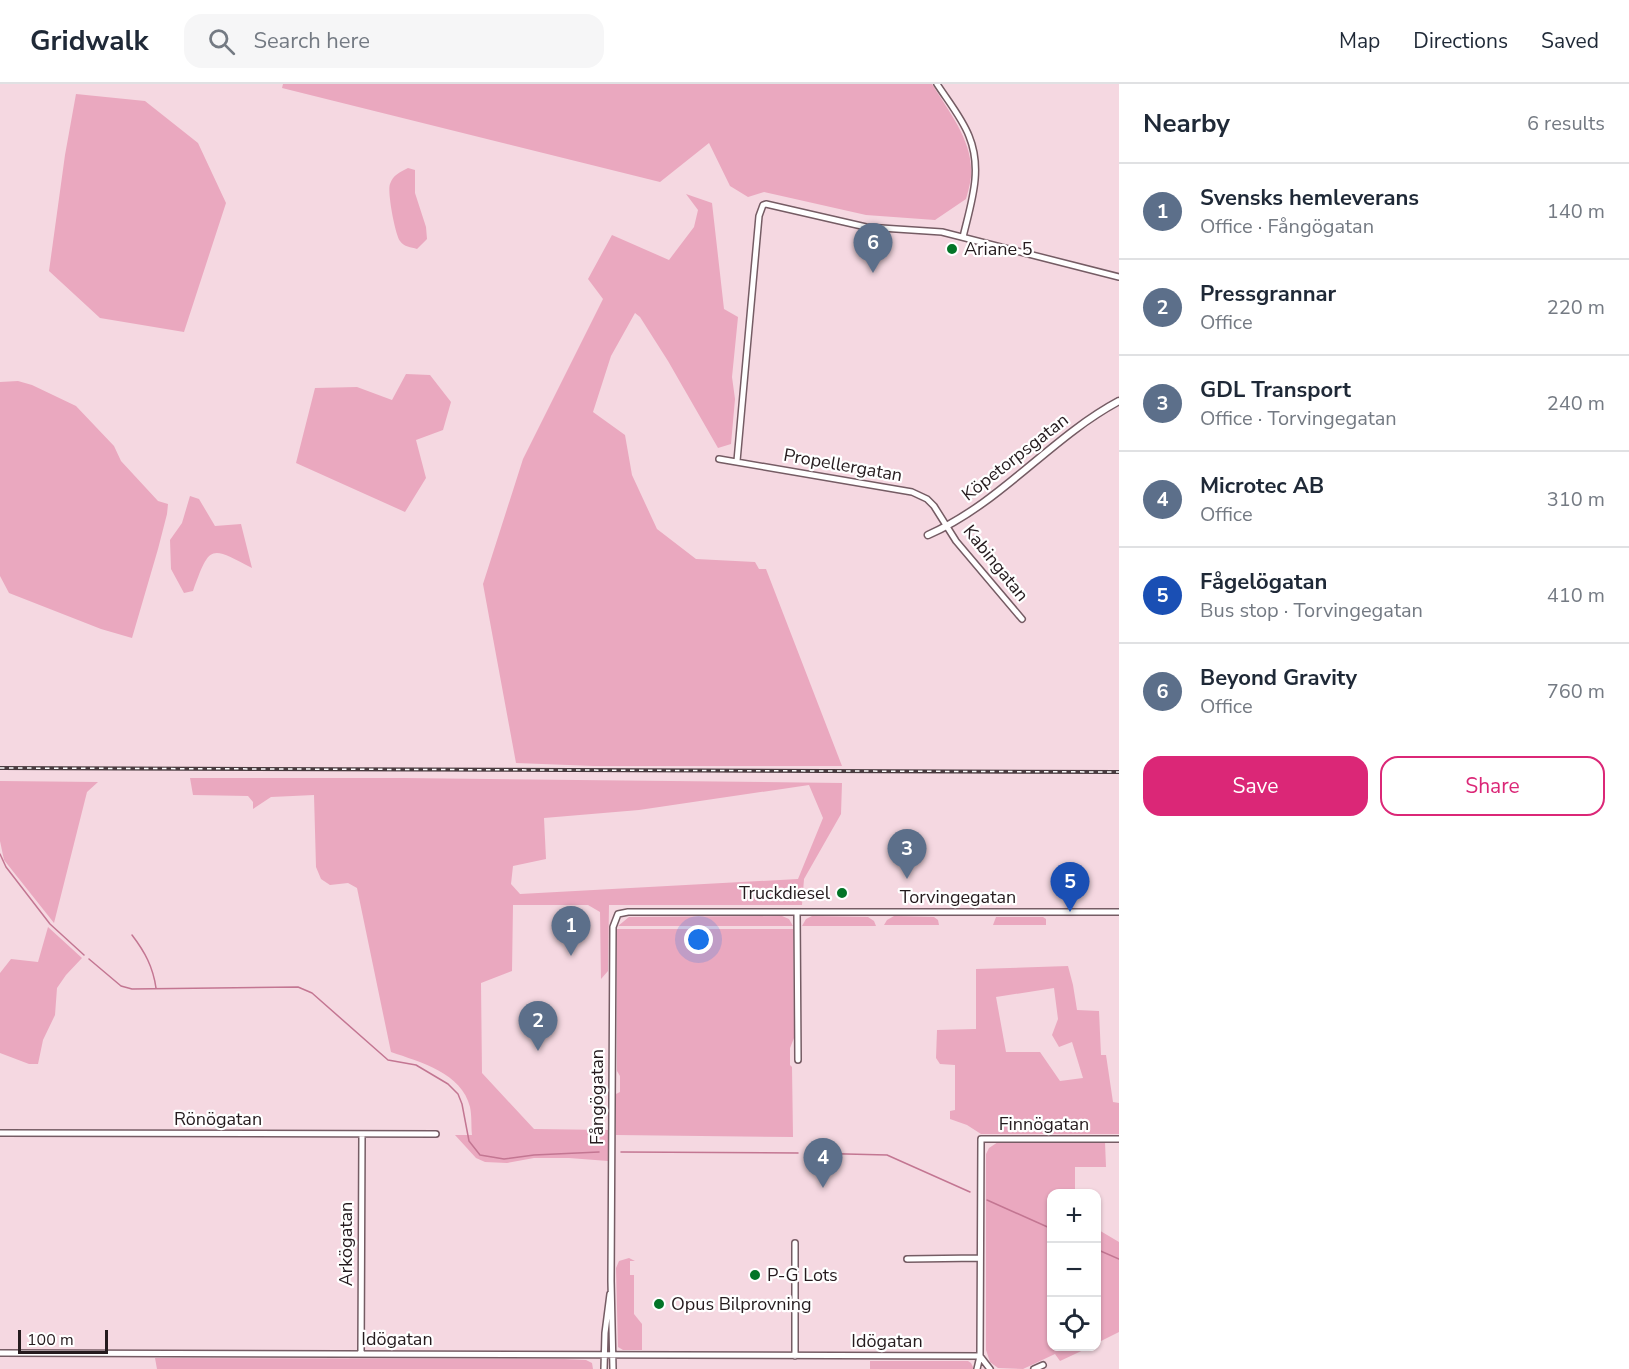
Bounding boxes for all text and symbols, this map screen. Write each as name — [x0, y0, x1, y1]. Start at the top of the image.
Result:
search box — [184, 14, 604, 68]
text: Gridwalk — [30, 22, 148, 60]
icon: search — [205, 25, 238, 58]
text: Search here — [253, 26, 370, 56]
text: Map — [1339, 27, 1380, 55]
text: Directions — [1413, 27, 1508, 55]
text: Saved — [1541, 27, 1599, 55]
text: Nearby — [1143, 106, 1230, 141]
text: 6 results — [1527, 110, 1605, 137]
text: Svensks hemleverans — [1200, 183, 1419, 213]
text: 1 — [1157, 198, 1169, 225]
text: 140 m — [1547, 198, 1605, 225]
text: Office · Fångögatan — [1200, 213, 1374, 240]
pin: 6 — [854, 224, 892, 273]
place label: Ariane 5 — [964, 237, 1033, 261]
marker: Ariane 5 — [945, 242, 959, 256]
text: Pressgrannar — [1200, 279, 1336, 309]
text: 2 — [1157, 294, 1169, 321]
text: 220 m — [1547, 294, 1605, 321]
text: Office — [1200, 309, 1253, 336]
text: GDL Transport — [1200, 375, 1351, 405]
text: 3 — [1157, 390, 1169, 417]
text: 240 m — [1547, 390, 1605, 417]
text: Office · Torvingegatan — [1200, 405, 1397, 432]
street label: Köpetorpsgatan — [957, 408, 1073, 506]
street label: Propellergatan — [782, 443, 904, 487]
text: Microtec AB — [1200, 471, 1324, 501]
text: 4 — [1157, 486, 1169, 513]
text: 310 m — [1547, 486, 1605, 513]
text: Office — [1200, 501, 1253, 528]
street label: Kabingatan — [958, 520, 1034, 606]
text: Fågelögatan — [1200, 567, 1327, 597]
text: 5 — [1157, 582, 1169, 609]
text: 410 m — [1547, 582, 1605, 609]
text: Bus stop · Torvingegatan — [1200, 597, 1423, 624]
text: Beyond Gravity — [1200, 663, 1357, 693]
text: 6 — [1157, 678, 1169, 705]
text: 760 m — [1547, 678, 1605, 705]
text: Office — [1200, 693, 1253, 720]
button: Save — [1143, 756, 1368, 816]
button: Share — [1380, 756, 1605, 816]
pin: 3 — [888, 830, 926, 879]
pin: 5 — [1050, 862, 1090, 912]
place label: Truckdiesel — [739, 881, 831, 905]
street label: Torvingegatan — [900, 885, 1016, 909]
marker: Truckdiesel — [835, 886, 849, 900]
pin: 1 — [552, 906, 590, 956]
your location — [684, 925, 713, 954]
pin: 2 — [518, 1002, 558, 1051]
street label: Fångögatan — [585, 1049, 609, 1145]
street label: Rönögatan — [174, 1107, 262, 1131]
street label: Finnögatan — [999, 1112, 1089, 1136]
pin: 4 — [804, 1138, 842, 1188]
map controls — [1047, 1189, 1101, 1351]
button: + — [1047, 1189, 1101, 1243]
street label: Arkögatan — [334, 1202, 358, 1286]
button: − — [1047, 1243, 1101, 1297]
place label: P-G Lots — [767, 1263, 838, 1287]
marker: P-G Lots — [748, 1268, 762, 1282]
place label: Opus Bilprovning — [671, 1292, 812, 1316]
marker: Opus Bilprovning — [652, 1297, 666, 1311]
button: locate — [1047, 1297, 1101, 1351]
scale bar — [18, 1327, 108, 1354]
street label: Idögatan — [361, 1327, 433, 1351]
text: 100 m — [27, 1329, 74, 1351]
street label: Idögatan — [851, 1329, 923, 1353]

